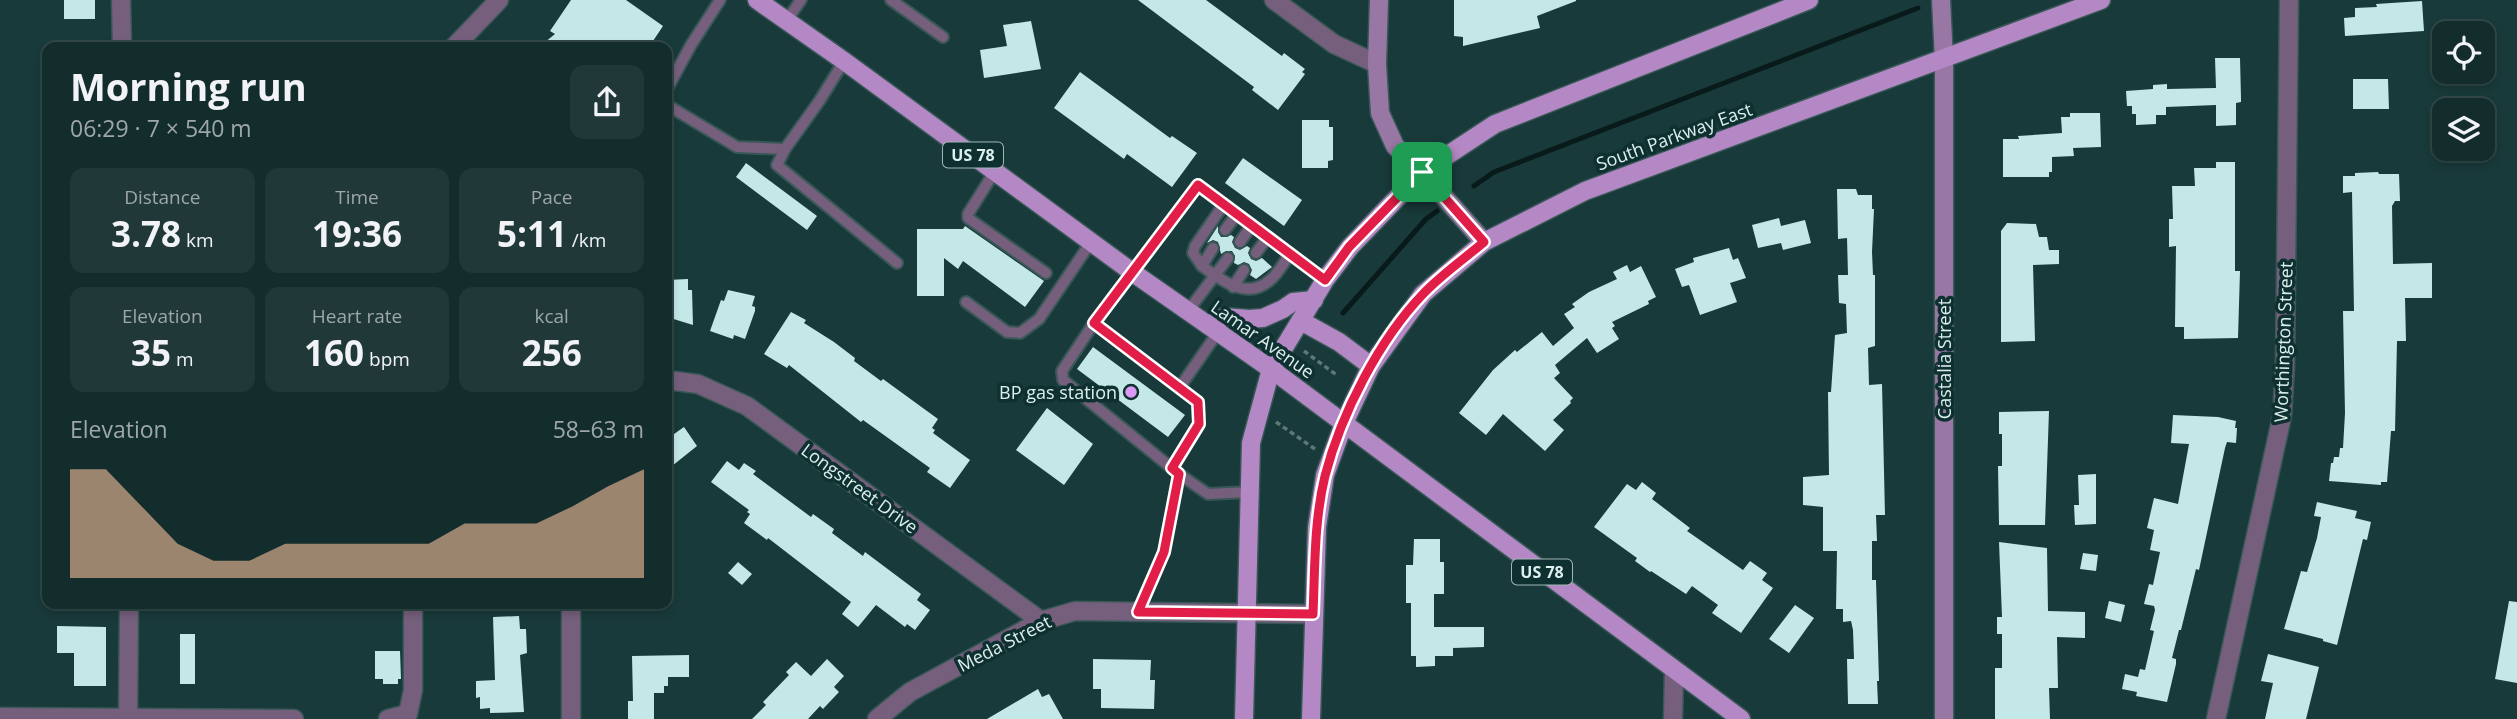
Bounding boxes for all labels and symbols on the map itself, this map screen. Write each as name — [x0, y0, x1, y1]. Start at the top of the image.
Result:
street label: South Parkway East — [1593, 97, 1755, 175]
road number: US 78 — [943, 142, 1003, 168]
pin — [1392, 142, 1452, 202]
street label: Worthington Street — [2268, 261, 2298, 423]
street label: Lamar Avenue — [1207, 295, 1319, 383]
street label: Castalia Street — [1932, 299, 1956, 419]
place label: BP gas station — [999, 380, 1117, 404]
marker: BP gas station — [1123, 384, 1139, 400]
street label: Longstreet Drive — [797, 438, 923, 538]
road number: US 78 — [1512, 559, 1572, 584]
street label: Meda Street — [953, 609, 1055, 677]

